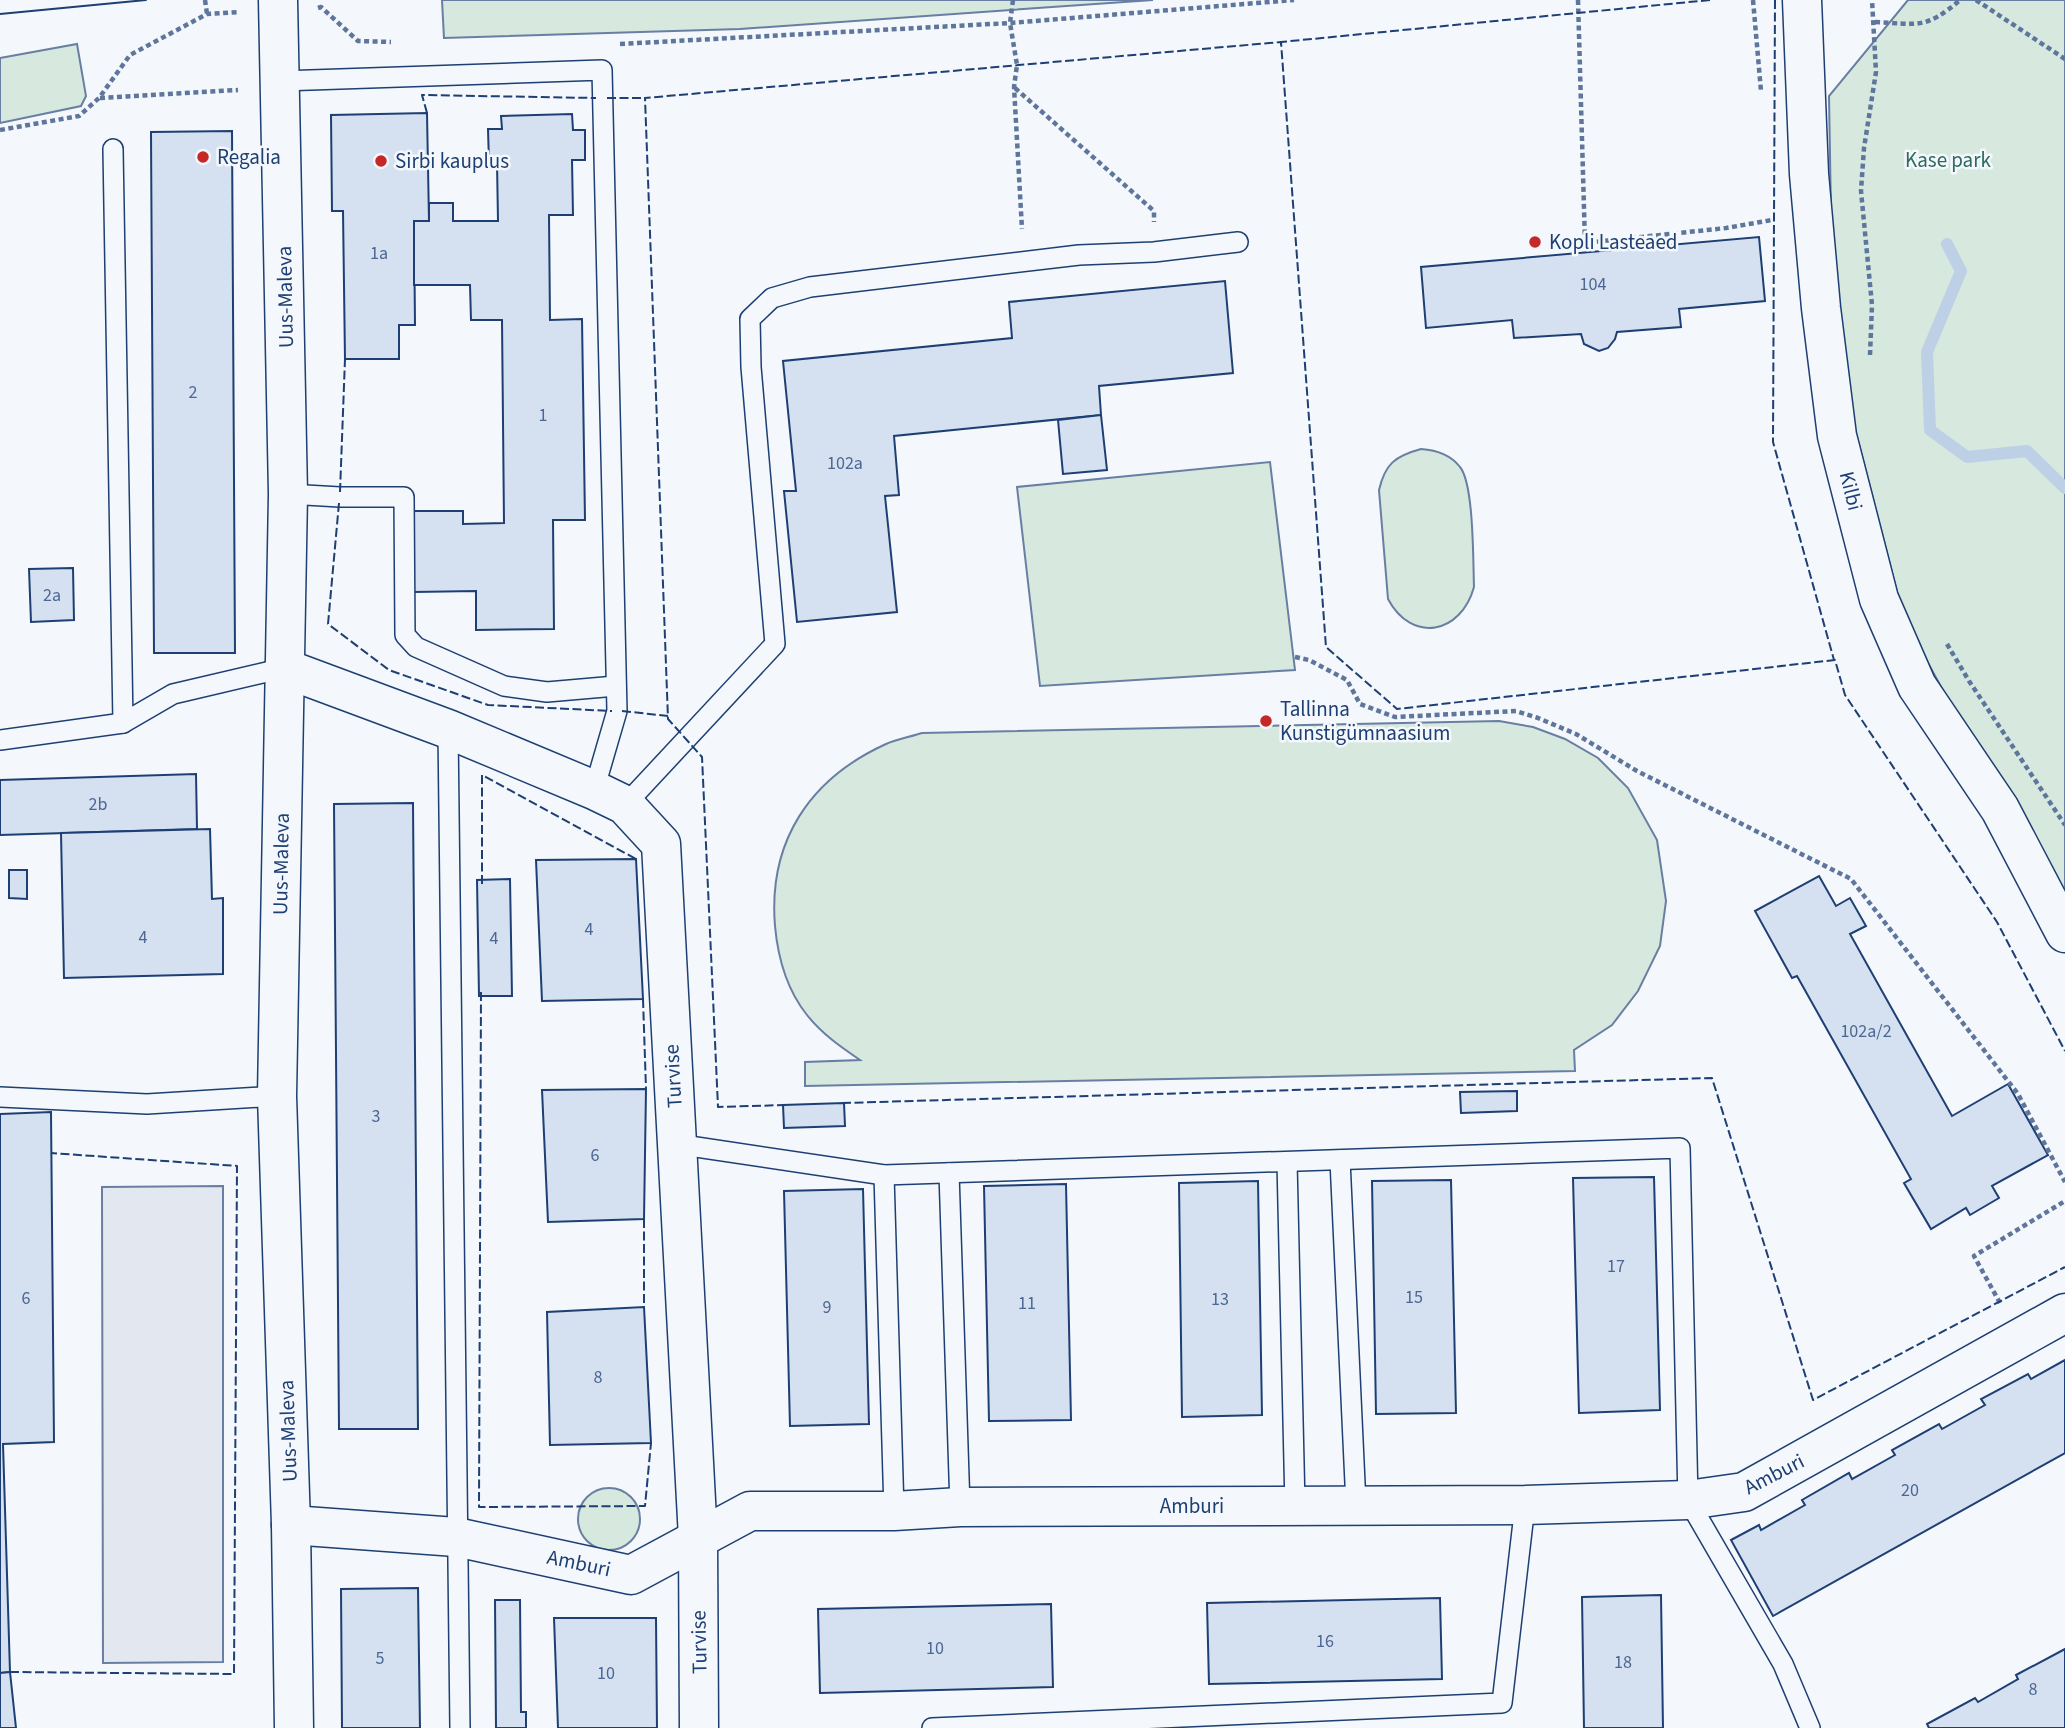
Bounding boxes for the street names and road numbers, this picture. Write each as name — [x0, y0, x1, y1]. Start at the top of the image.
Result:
street label: Uus-Maleva — [269, 246, 301, 348]
street label: Kilbi — [1832, 468, 1870, 514]
street label: Uus-Maleva — [265, 813, 297, 915]
street label: Turvise — [656, 1043, 690, 1109]
street label: Uus-Maleva — [271, 1379, 305, 1483]
street label: Amburi — [1739, 1446, 1809, 1502]
street label: Amburi — [1160, 1491, 1224, 1521]
street label: Amburi — [544, 1542, 614, 1584]
street label: Turvise — [683, 1610, 715, 1674]

